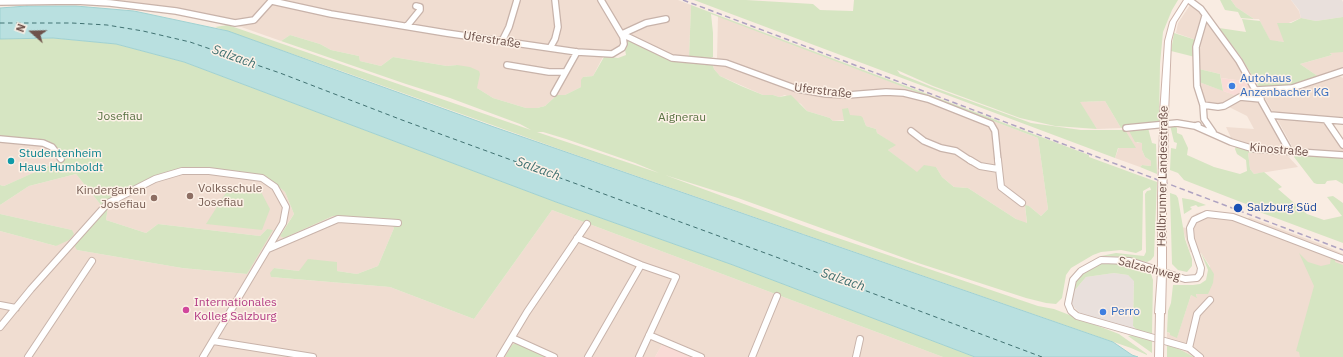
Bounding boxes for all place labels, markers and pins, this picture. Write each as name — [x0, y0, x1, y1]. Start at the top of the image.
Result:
place label: Autohaus Anzenbacher KG — [1240, 72, 1329, 100]
marker: Autohaus Anzenbacher KG — [1227, 81, 1237, 91]
place label: Studentenheim Haus Humboldt — [19, 147, 103, 175]
marker: Studentenheim Haus Humboldt — [6, 156, 16, 166]
place label: Volksschule Josefiau — [198, 182, 262, 210]
place label: Kindergarten Josefiau — [76, 184, 146, 212]
marker: Volksschule Josefiau — [185, 191, 195, 201]
marker: Kindergarten Josefiau — [149, 193, 159, 203]
place label: Salzburg Süd — [1247, 201, 1317, 215]
marker: Salzburg Süd — [1232, 202, 1244, 214]
place label: Internationales Kolleg Salzburg — [194, 296, 277, 324]
marker: Internationales Kolleg Salzburg — [181, 305, 191, 315]
place label: Perro — [1111, 305, 1140, 319]
marker: Perro — [1098, 307, 1108, 317]

